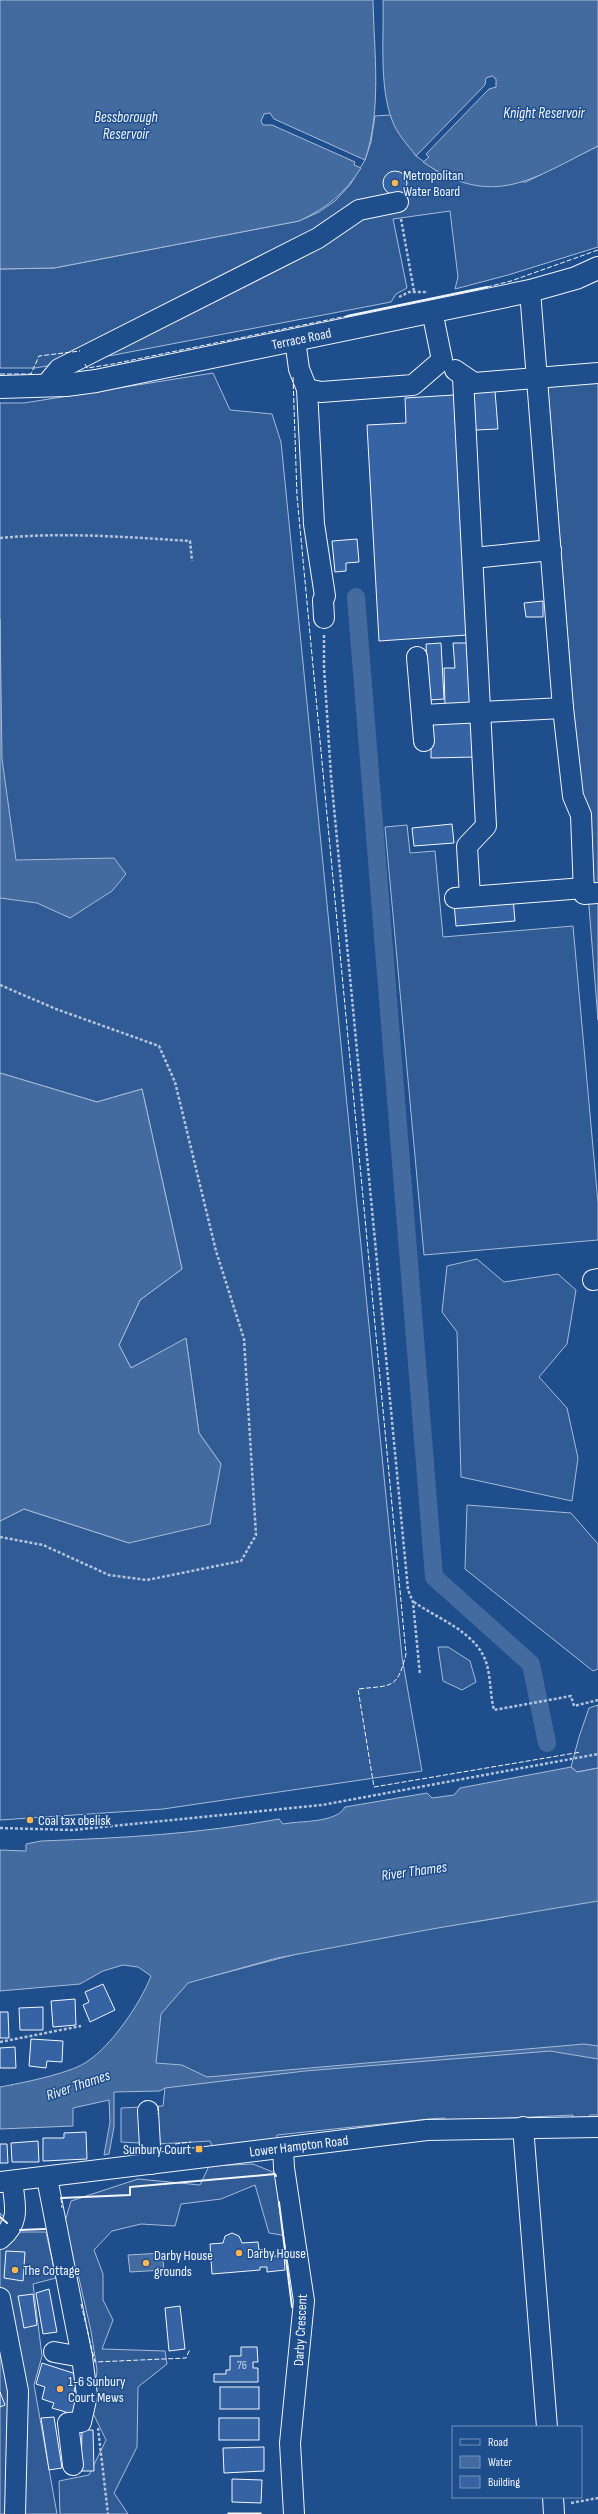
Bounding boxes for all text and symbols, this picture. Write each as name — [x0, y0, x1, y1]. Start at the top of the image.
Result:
water label: Knight Reservoir — [503, 104, 585, 123]
water label: Bessborough Reservoir — [94, 108, 158, 144]
place label: Metropolitan Water Board — [403, 167, 463, 200]
marker: Metropolitan Water Board — [390, 178, 400, 188]
street label: Terrace Road — [270, 324, 333, 353]
place label: Coal tax obelisk — [38, 1812, 111, 1829]
marker: Coal tax obelisk — [25, 1815, 35, 1825]
water label: River Thames — [380, 1857, 449, 1886]
water label: River Thames — [44, 2065, 113, 2105]
street label: Lower Hampton Road — [248, 2132, 349, 2161]
place label: Sunbury Court — [123, 2141, 191, 2158]
marker: Sunbury Court — [194, 2144, 204, 2154]
place label: Darby House — [247, 2245, 306, 2262]
place label: Darby House grounds — [154, 2247, 213, 2280]
marker: Darby House — [234, 2248, 244, 2258]
marker: Darby House grounds — [141, 2258, 151, 2268]
place label: The Cottage — [23, 2262, 80, 2279]
marker: The Cottage — [10, 2265, 20, 2275]
street label: Darby Crescent — [290, 2294, 311, 2367]
house number: 76 — [237, 2358, 247, 2373]
place label: 1-6 Sunbury Court Mews — [68, 2373, 126, 2406]
marker: 1-6 Sunbury Court Mews — [55, 2384, 65, 2394]
legend — [452, 2426, 582, 2498]
text: Road — [488, 2435, 508, 2450]
text: Water — [488, 2455, 512, 2470]
text: Building — [488, 2475, 520, 2490]

